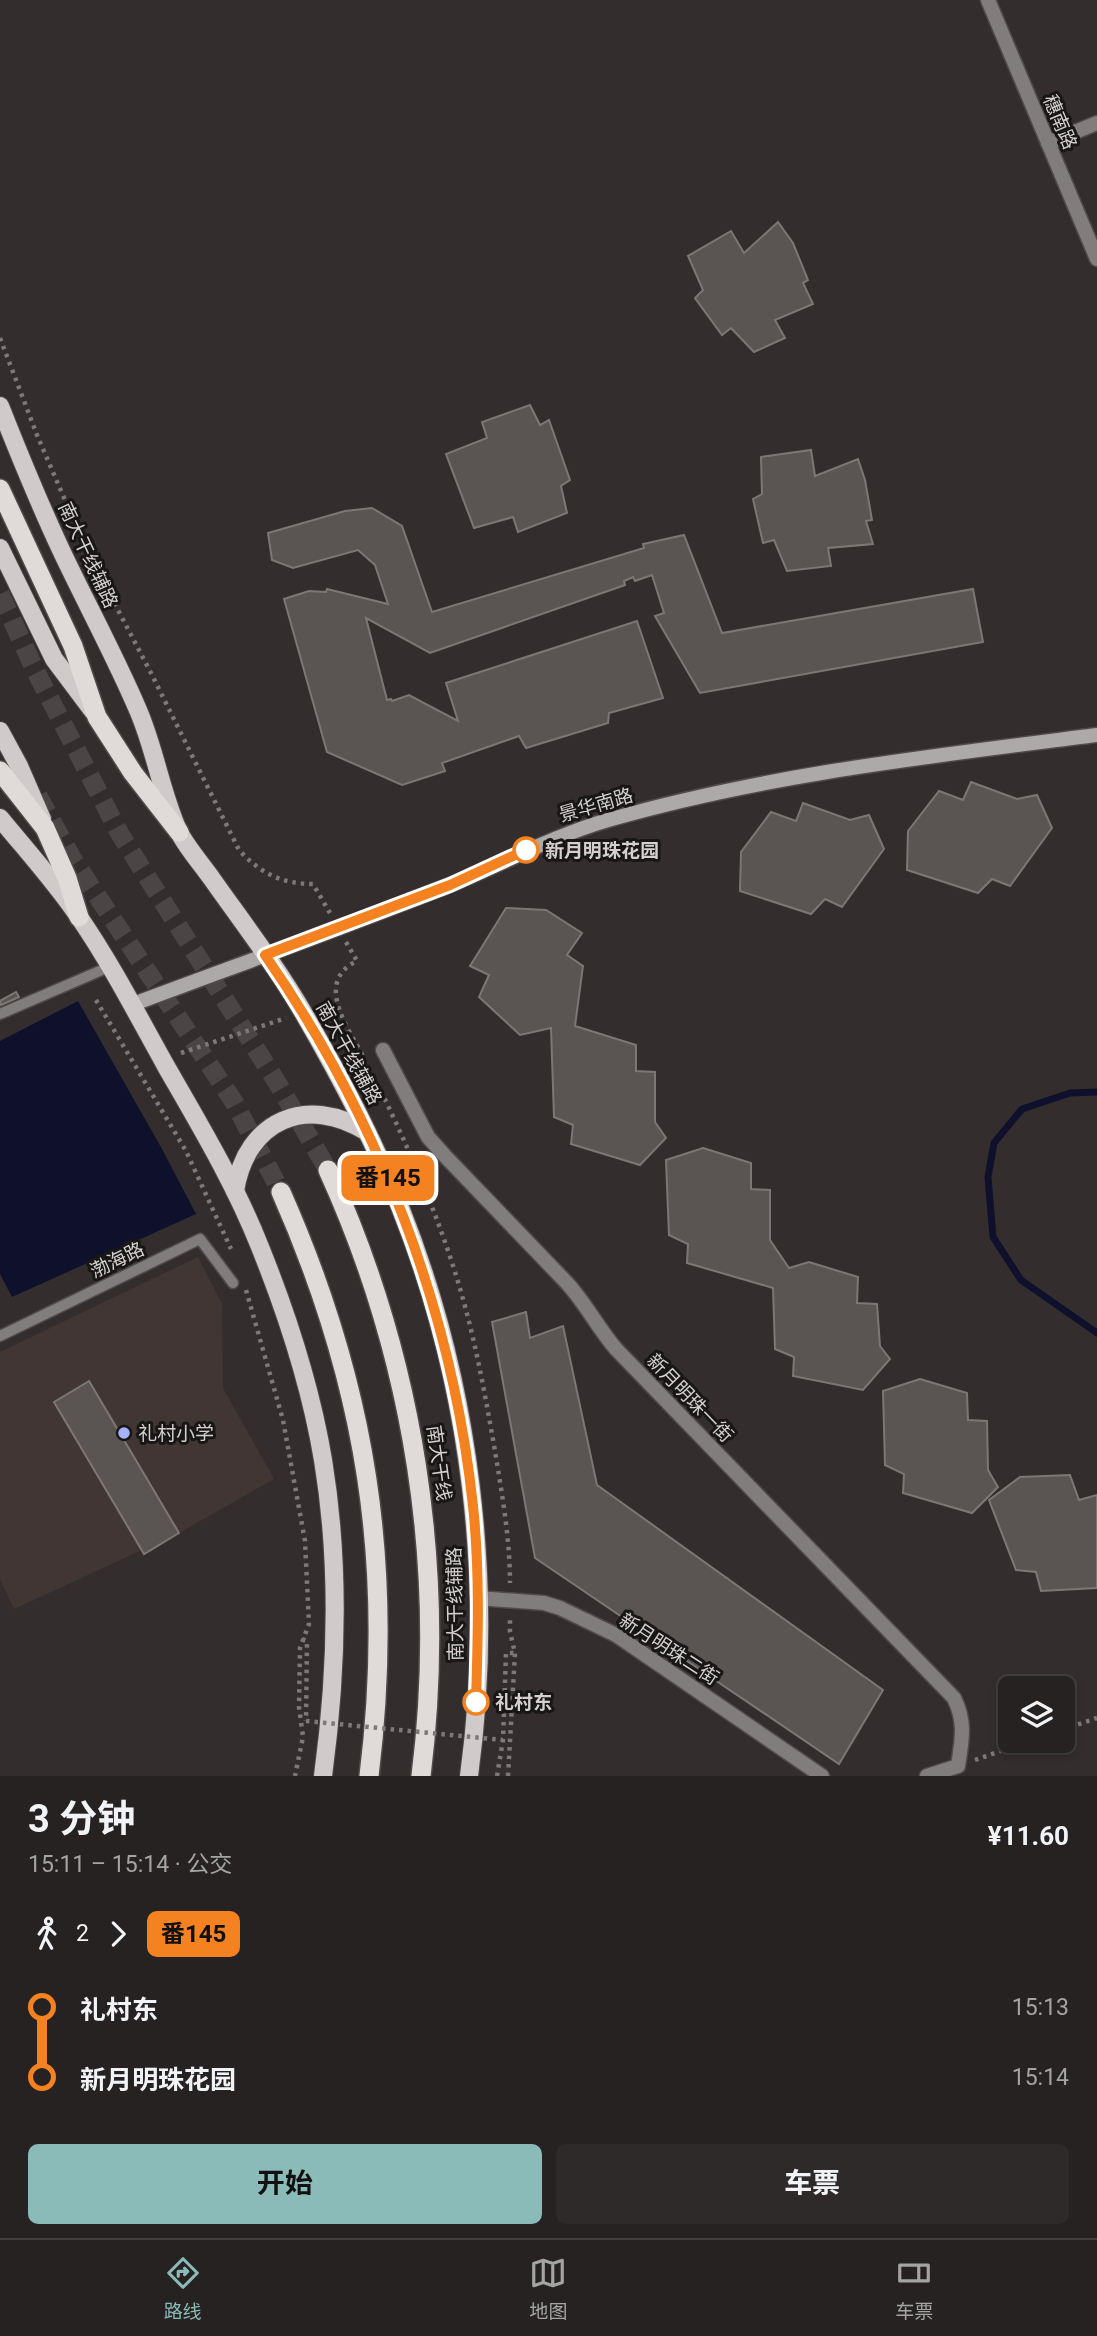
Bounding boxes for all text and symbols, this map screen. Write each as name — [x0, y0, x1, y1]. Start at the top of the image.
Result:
street label: 穗南路 — [1038, 91, 1082, 153]
street label: 南大干线辅路 — [53, 498, 123, 612]
street label: 景华南路 — [556, 783, 636, 827]
marker: 新月明珠花园 — [513, 837, 539, 863]
place label: 新月明珠花园 — [545, 839, 659, 862]
street label: 南大干线辅路 — [311, 998, 387, 1108]
line badge: 番145 — [339, 1155, 437, 1201]
text: 番145 — [355, 1164, 421, 1192]
street label: 渤海路 — [86, 1237, 148, 1283]
street label: 新月明珠一街 — [642, 1349, 738, 1447]
place label: 礼村小学 — [138, 1422, 214, 1445]
street label: 南大干线 — [422, 1424, 456, 1502]
marker: 礼村小学 — [116, 1425, 132, 1441]
street label: 南大干线辅路 — [443, 1547, 467, 1661]
street label: 新月明珠二街 — [615, 1608, 723, 1690]
map controls — [998, 1676, 1075, 1753]
button: layers — [998, 1676, 1075, 1753]
marker: 礼村东 — [463, 1689, 489, 1715]
place label: 礼村东 — [495, 1691, 552, 1714]
text: 3 分钟 — [28, 1797, 135, 1841]
text: ¥11.60 — [988, 1821, 1069, 1851]
text: 15:11 – 15:14 · 公交 — [28, 1851, 232, 1878]
icon: walk — [28, 1915, 66, 1953]
icon: forward — [99, 1915, 137, 1953]
text: 2 — [76, 1920, 89, 1947]
text: 番145 — [161, 1920, 226, 1948]
text: 15:13 — [1012, 1994, 1069, 2021]
text: 礼村东 — [80, 1995, 158, 2025]
text: 15:14 — [1012, 2064, 1069, 2091]
text: 新月明珠花园 — [80, 2065, 236, 2095]
button: 开始 — [28, 2144, 542, 2224]
button: 车票 — [556, 2144, 1069, 2224]
tab: 路线 — [164, 2254, 202, 2323]
tab: 地图 — [529, 2254, 567, 2323]
tab: 车票 — [895, 2254, 933, 2323]

